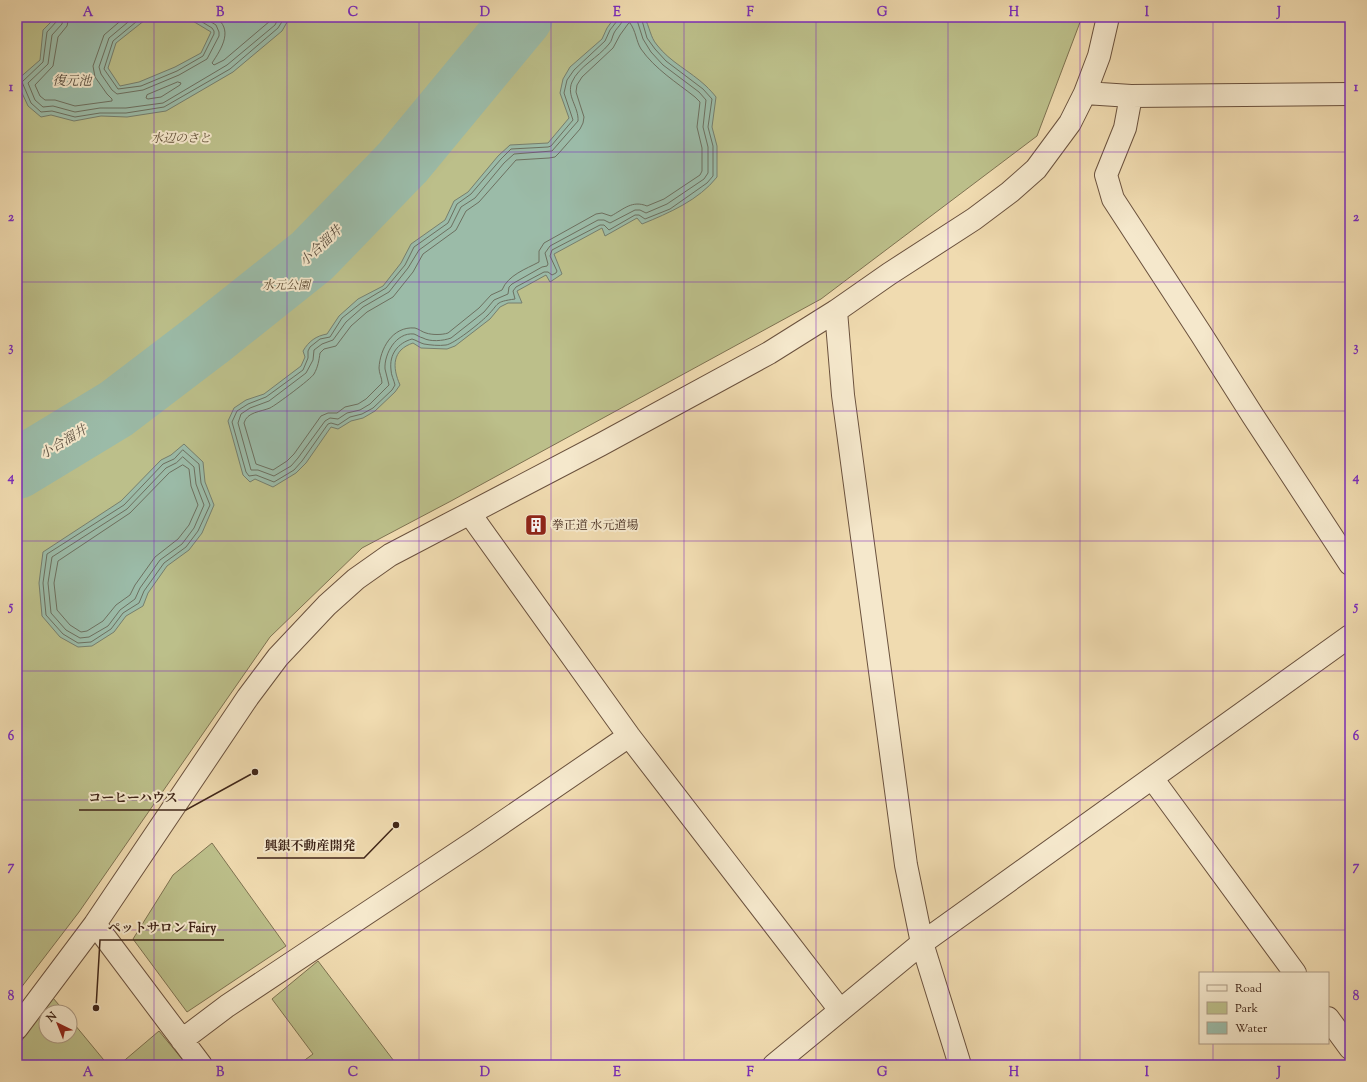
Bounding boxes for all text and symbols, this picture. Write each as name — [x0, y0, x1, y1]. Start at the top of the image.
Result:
text: A — [83, 4, 94, 22]
text: B — [216, 4, 225, 22]
text: C — [348, 4, 358, 22]
text: D — [480, 4, 490, 22]
text: E — [613, 4, 621, 22]
text: F — [746, 4, 754, 22]
text: G — [877, 4, 888, 22]
text: H — [1009, 4, 1020, 22]
text: I — [1145, 4, 1150, 22]
text: J — [1276, 4, 1281, 22]
water label: 復元池 — [52, 73, 93, 91]
text: 1 — [9, 79, 14, 97]
text: 1 — [1354, 79, 1359, 97]
park label: 水辺のさと — [151, 130, 211, 148]
text: 2 — [8, 209, 15, 227]
text: 2 — [1353, 209, 1360, 227]
water label: 小合溜井 — [296, 221, 348, 271]
park label: 水元公園 — [262, 277, 312, 295]
text: 3 — [8, 339, 14, 357]
text: 3 — [1353, 339, 1359, 357]
water label: 小合溜井 — [37, 421, 93, 464]
text: 4 — [7, 469, 15, 487]
text: 4 — [1352, 469, 1360, 487]
building icon: 拳正道 水元道場 — [523, 512, 549, 538]
place label: 拳正道 水元道場 — [552, 517, 639, 535]
text: 5 — [8, 598, 14, 616]
text: 5 — [1353, 598, 1359, 616]
text: 6 — [8, 728, 15, 746]
text: 6 — [1353, 728, 1360, 746]
callout: コーヒーハウス — [79, 785, 186, 810]
text: コーヒーハウス — [88, 790, 178, 808]
callout: 興銀不動産開発 — [257, 833, 364, 858]
text: 興銀不動産開発 — [264, 838, 356, 856]
text: 7 — [8, 858, 15, 876]
text: 7 — [1353, 858, 1360, 876]
callout: ペットサロン Fairy — [100, 915, 224, 940]
text: ペットサロン Fairy — [108, 920, 217, 938]
legend — [1199, 972, 1329, 1044]
text: Road — [1235, 980, 1262, 998]
text: 8 — [8, 988, 15, 1006]
text: 8 — [1353, 988, 1360, 1006]
text: Park — [1235, 1000, 1258, 1018]
north arrow — [38, 1004, 78, 1044]
text: N — [42, 1008, 61, 1027]
text: Water — [1235, 1020, 1268, 1038]
text: A — [83, 1064, 94, 1082]
text: B — [216, 1064, 225, 1082]
text: C — [348, 1064, 358, 1082]
text: D — [480, 1064, 490, 1082]
text: E — [613, 1064, 621, 1082]
text: F — [746, 1064, 754, 1082]
text: G — [877, 1064, 888, 1082]
text: H — [1009, 1064, 1020, 1082]
text: I — [1145, 1064, 1150, 1082]
text: J — [1276, 1064, 1281, 1082]

